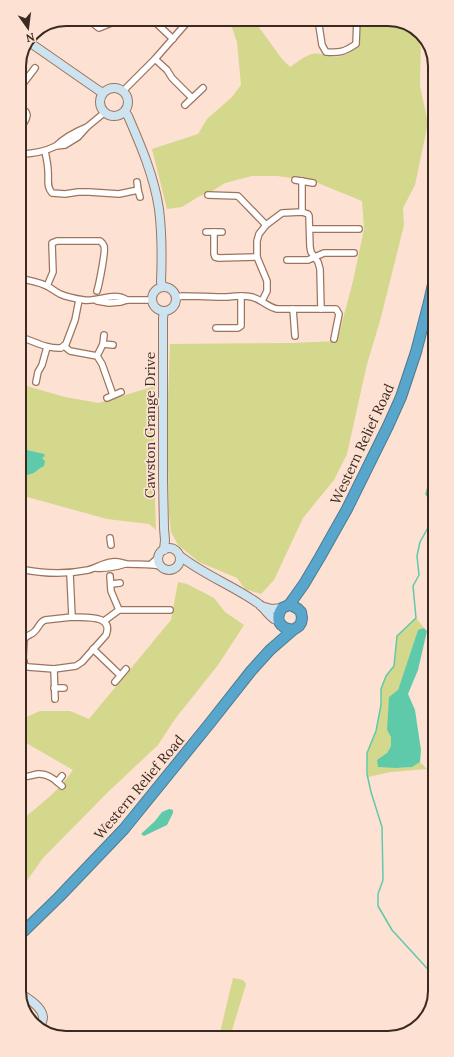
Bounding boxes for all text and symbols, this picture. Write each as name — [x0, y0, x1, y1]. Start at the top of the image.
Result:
north arrow — [8, 8, 48, 48]
text: N — [24, 30, 36, 46]
street label: Cawston Grange Drive — [141, 351, 159, 498]
street label: Western Relief Road — [326, 381, 398, 507]
street label: Western Relief Road — [90, 731, 188, 843]

